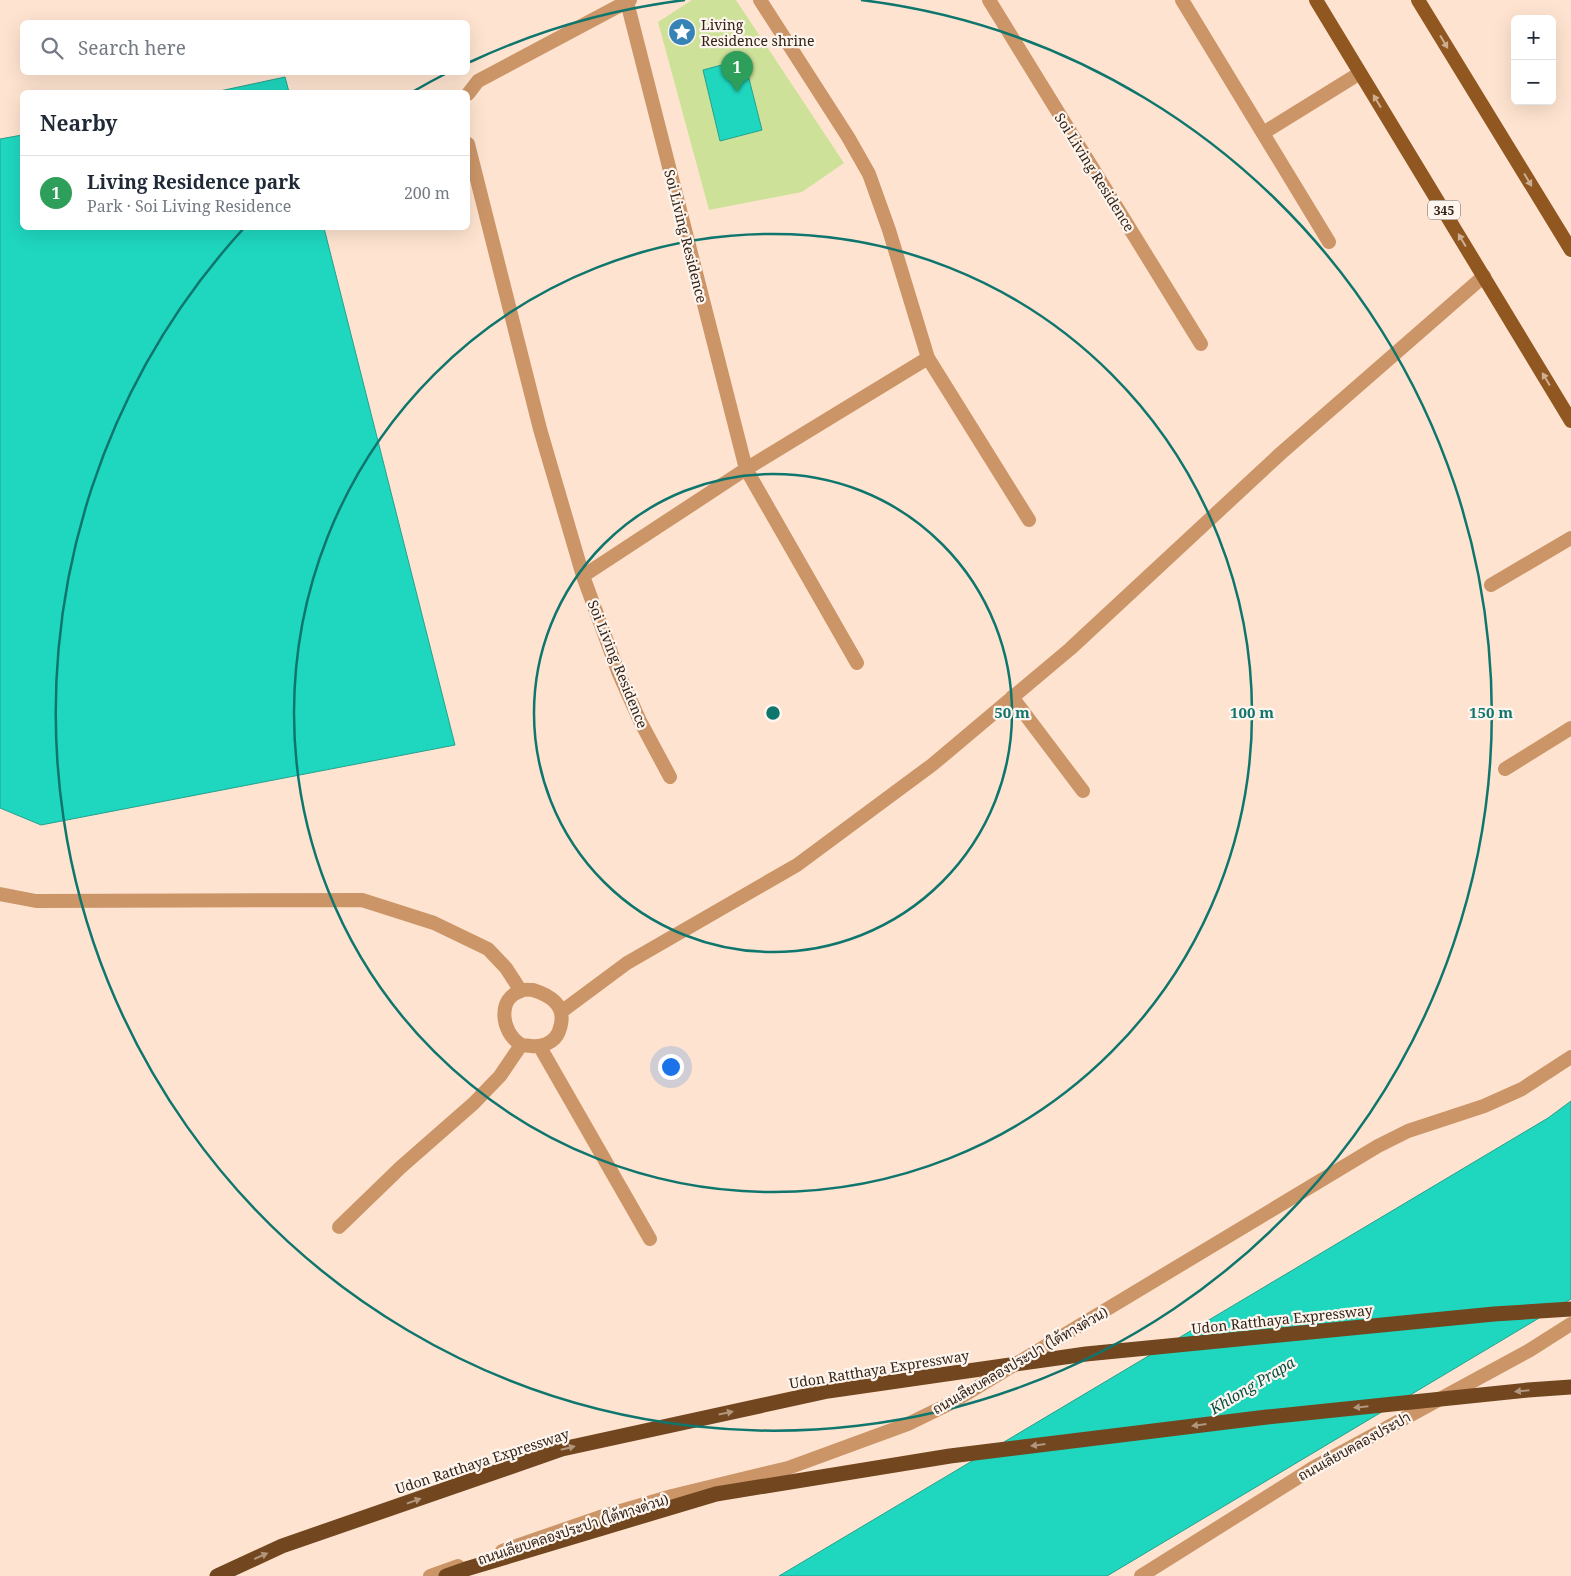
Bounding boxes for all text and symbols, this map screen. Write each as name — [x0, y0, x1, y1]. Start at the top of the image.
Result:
place label: Living Residence shrine — [701, 15, 814, 50]
map controls — [1511, 15, 1556, 105]
button: + — [1511, 15, 1556, 60]
place icon: Living Residence shrine — [667, 17, 697, 47]
search box — [20, 20, 470, 75]
icon: search — [38, 34, 66, 62]
text: Search here — [78, 35, 186, 61]
one-way arrow — [1439, 35, 1448, 48]
pin: 1 — [721, 51, 753, 92]
button: − — [1511, 60, 1556, 105]
one-way arrow — [1373, 94, 1382, 107]
text: Nearby — [40, 109, 118, 137]
street label: Soi Living Residence — [1051, 109, 1139, 235]
street label: Soi Living Residence — [660, 167, 712, 305]
text: Living Residence park — [87, 169, 300, 195]
one-way arrow — [1524, 174, 1533, 187]
text: 1 — [51, 182, 61, 204]
text: 200 m — [404, 182, 450, 204]
text: Park · Soi Living Residence — [87, 195, 291, 217]
road number: 345 — [1428, 200, 1460, 220]
one-way arrow — [1457, 233, 1466, 246]
one-way arrow — [1541, 372, 1550, 385]
street label: Soi Living Residence — [584, 597, 652, 731]
text: 50 m — [994, 702, 1030, 722]
text: 100 m — [1230, 702, 1274, 722]
text: 150 m — [1469, 702, 1513, 722]
centre of rings — [764, 704, 782, 722]
your location — [658, 1054, 684, 1080]
street label: Udon Ratthaya Expressway — [1191, 1300, 1374, 1338]
street label: ถนนเลียบคลองประปา (ใต้ทางด่วน) — [929, 1302, 1111, 1418]
street label: Udon Ratthaya Expressway — [788, 1345, 970, 1393]
water label: Khlong Prapa — [1205, 1352, 1299, 1419]
one-way arrow — [1514, 1387, 1530, 1395]
one-way arrow — [1352, 1403, 1368, 1411]
street label: ถนนเลียบคลองประปา — [1294, 1407, 1414, 1485]
one-way arrow — [719, 1409, 735, 1417]
one-way arrow — [1191, 1421, 1207, 1429]
street label: Udon Ratthaya Expressway — [393, 1424, 572, 1498]
one-way arrow — [1030, 1441, 1046, 1449]
one-way arrow — [560, 1444, 575, 1452]
street label: ถนนเลียบคลองประปา (ใต้ทางด่วน) — [475, 1489, 671, 1569]
one-way arrow — [407, 1496, 422, 1504]
one-way arrow — [254, 1551, 268, 1559]

